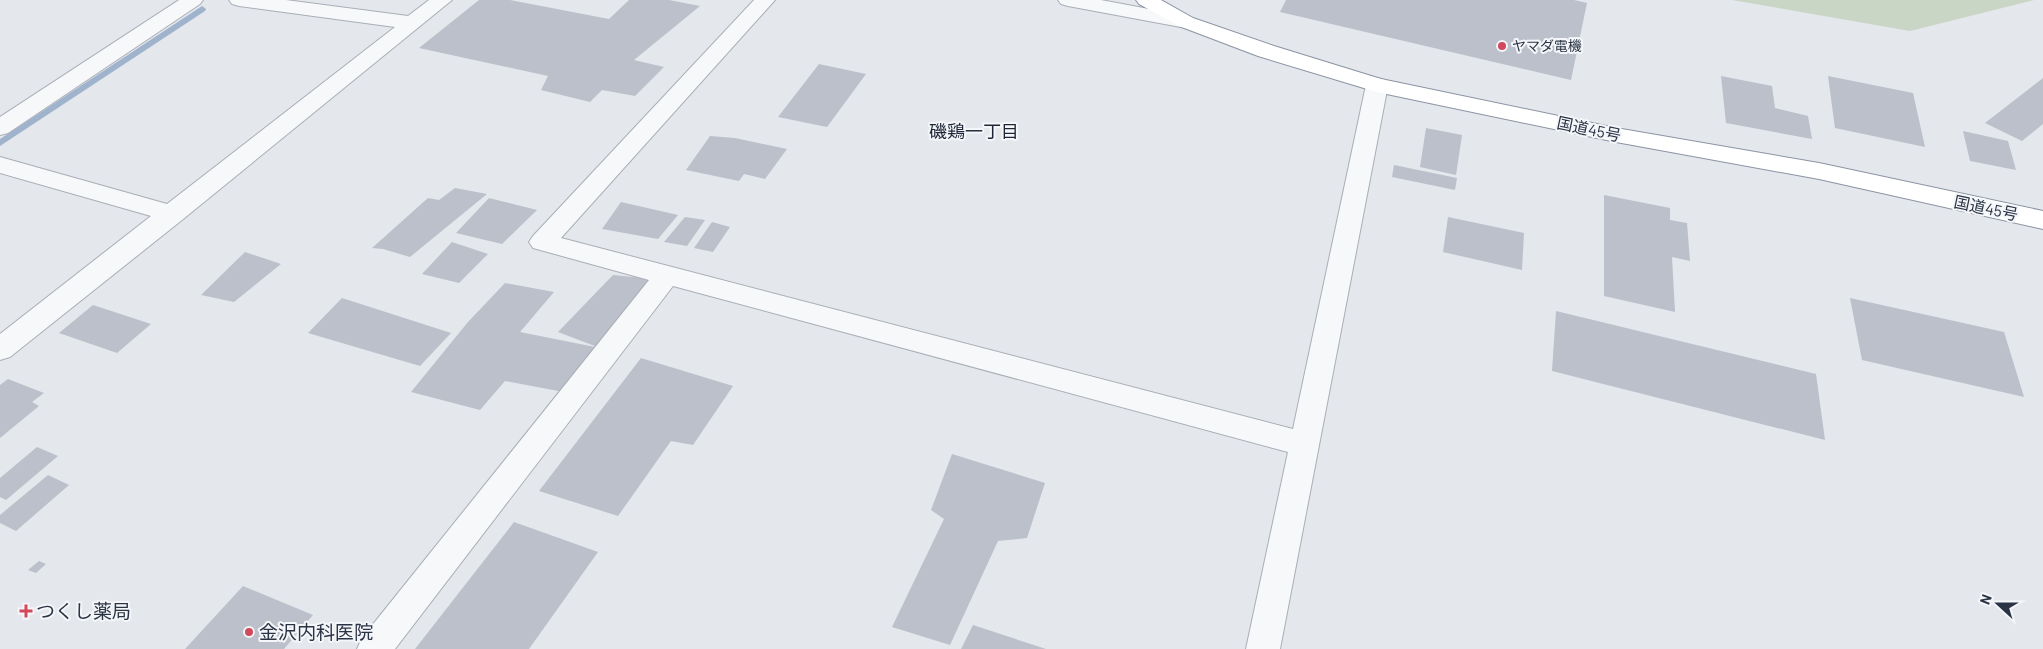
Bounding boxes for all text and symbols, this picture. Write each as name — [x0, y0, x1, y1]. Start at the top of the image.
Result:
place label: ヤマダ電機 — [1512, 37, 1582, 54]
marker: ヤマダ電機 — [1496, 40, 1508, 52]
street label: 国道45号 — [1555, 112, 1623, 145]
district label: 磯鶏一丁目 — [929, 120, 1019, 142]
street label: 国道45号 — [1952, 191, 2020, 224]
north arrow — [1973, 579, 2023, 629]
text: N — [1976, 592, 1995, 607]
place label: つくし薬局 — [36, 599, 131, 622]
marker: つくし薬局 — [20, 605, 32, 617]
place label: 金沢内科医院 — [259, 620, 373, 643]
marker: 金沢内科医院 — [243, 626, 255, 638]

